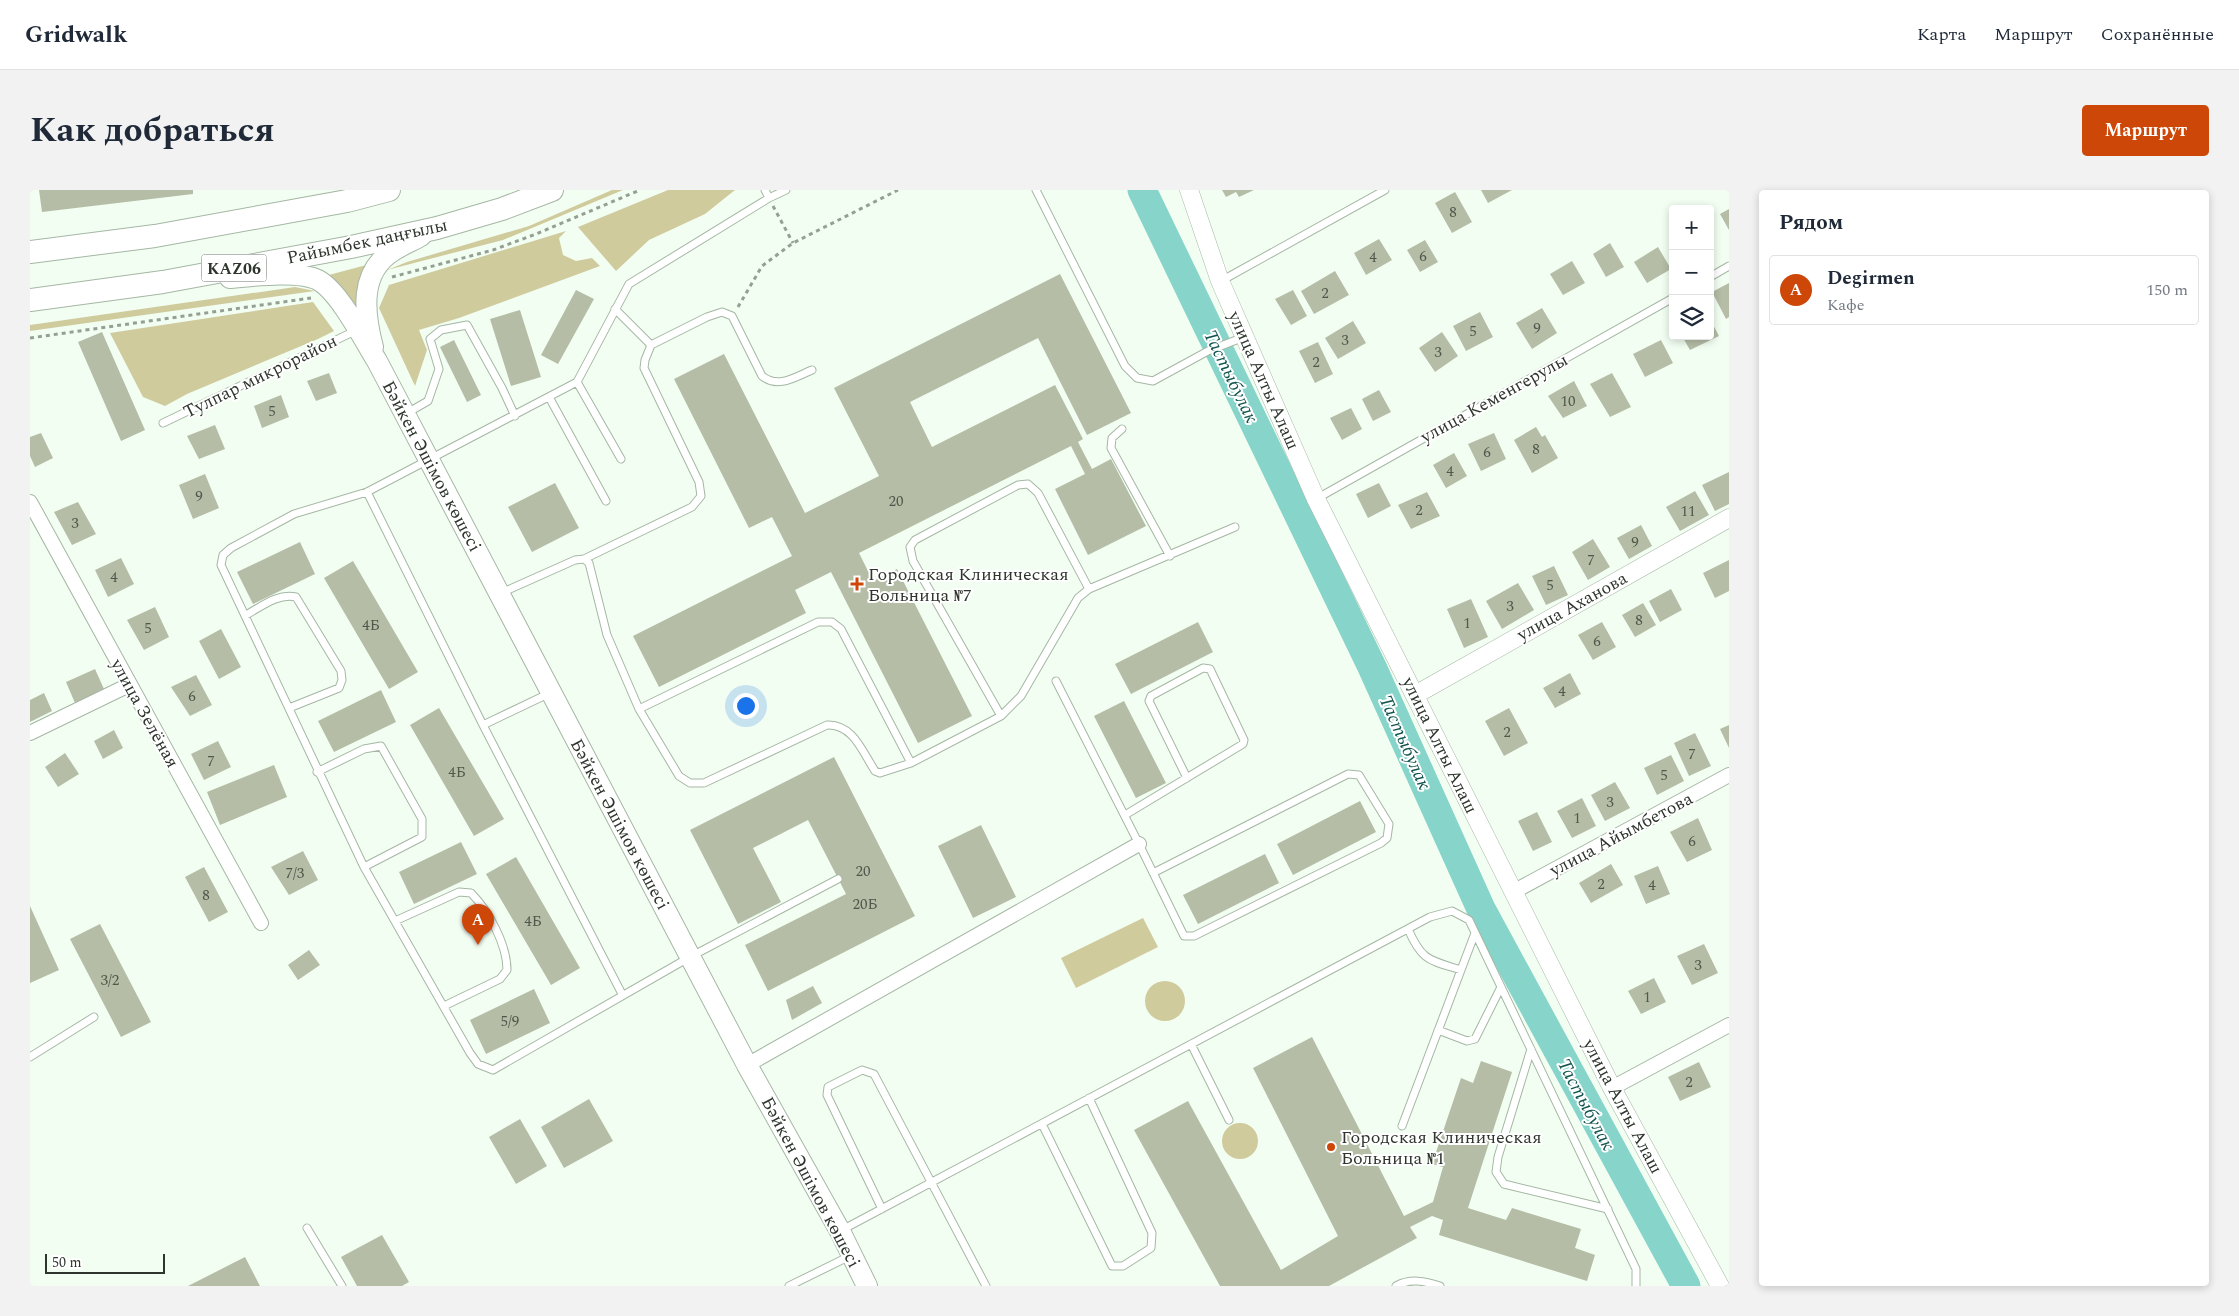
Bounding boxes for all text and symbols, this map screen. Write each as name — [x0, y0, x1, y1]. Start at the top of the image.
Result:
text: Gridwalk — [25, 17, 127, 53]
text: Карта — [1917, 21, 1966, 48]
text: Маршрут — [1994, 21, 2073, 48]
text: Сохранённые — [2101, 21, 2214, 48]
text: Как добраться — [30, 104, 275, 157]
button: Маршрут — [2082, 105, 2209, 156]
house number: 8 — [1449, 201, 1457, 224]
map controls — [1669, 205, 1714, 340]
button: + — [1669, 205, 1714, 250]
text: Рядом — [1779, 207, 1843, 239]
street label: Райымбек даңғылы — [284, 211, 450, 272]
house number: 6 — [1419, 245, 1427, 268]
house number: 4 — [1369, 246, 1377, 269]
button: − — [1669, 250, 1714, 295]
road number: KАZ06 — [202, 254, 266, 282]
text: Degirmen — [1827, 264, 1915, 293]
text: A — [1790, 278, 1802, 302]
text: 150 m — [2146, 278, 2188, 302]
house number: 2 — [1321, 282, 1329, 305]
text: Кафе — [1827, 293, 1865, 317]
button: layers — [1669, 295, 1714, 340]
street label: улица Алты Алаш — [1221, 306, 1306, 454]
house number: 9 — [1533, 317, 1541, 340]
house number: 5 — [1469, 320, 1477, 343]
water label: Тастыбулак — [1196, 325, 1266, 428]
street label: Тулпар микрорайон — [179, 327, 342, 425]
house number: 3 — [1341, 329, 1349, 352]
house number: 3 — [1434, 341, 1442, 364]
street label: улица Кеменгерулы — [1415, 347, 1573, 451]
house number: 2 — [1312, 351, 1320, 374]
street label: Бәйкен Әшімов көшесі — [375, 376, 488, 557]
house number: 10 — [1560, 390, 1576, 413]
house number: 5 — [268, 400, 276, 423]
house number: 8 — [1532, 438, 1540, 461]
house number: 6 — [1483, 441, 1491, 464]
house number: 4 — [1446, 460, 1454, 483]
house number: 9 — [195, 485, 203, 508]
house number: 20 — [888, 490, 904, 513]
house number: 2 — [1415, 499, 1423, 522]
house number: 11 — [1680, 500, 1696, 523]
house number: 3 — [71, 512, 79, 535]
house number: 9 — [1631, 531, 1639, 554]
house number: 7 — [1587, 549, 1595, 572]
place label: Городская Клиническая Больница №7 — [868, 561, 1069, 609]
street label: улица Аханова — [1511, 565, 1633, 648]
house number: 4 — [110, 566, 118, 589]
house number: 5 — [1546, 574, 1554, 597]
marker: Городская Клиническая Больница №7 — [850, 577, 864, 591]
house number: 3 — [1506, 595, 1514, 618]
house number: 8 — [1635, 609, 1643, 632]
house number: 1 — [1463, 612, 1471, 635]
house number: 4Б — [362, 614, 380, 637]
house number: 5 — [144, 617, 152, 640]
house number: 6 — [1593, 630, 1601, 653]
street label: улица Зелёная — [103, 653, 186, 773]
street label: улица Алты Алаш — [1394, 672, 1484, 818]
house number: 4 — [1558, 680, 1566, 703]
house number: 6 — [188, 685, 196, 708]
water label: Тастыбулак — [1371, 691, 1438, 795]
your location — [733, 693, 759, 719]
house number: 2 — [1503, 721, 1511, 744]
street label: Бәйкен Әшімов көшесі — [563, 734, 676, 915]
house number: 7 — [1688, 743, 1696, 766]
house number: 7 — [207, 750, 215, 773]
house number: 4Б — [448, 761, 466, 784]
house number: 5 — [1660, 764, 1668, 787]
street label: улица Айымбетова — [1544, 785, 1698, 884]
house number: 3 — [1606, 791, 1614, 814]
house number: 1 — [1573, 807, 1581, 830]
house number: 6 — [1688, 830, 1696, 853]
house number: 20 — [855, 860, 871, 883]
house number: 7/3 — [286, 862, 305, 885]
house number: 2 — [1597, 873, 1605, 896]
house number: 4 — [1648, 874, 1656, 897]
house number: 8 — [202, 884, 210, 907]
house number: 20Б — [852, 893, 878, 916]
pin: A — [462, 904, 494, 945]
house number: 4Б — [524, 910, 542, 933]
house number: 3 — [1694, 954, 1702, 977]
house number: 3/2 — [101, 969, 119, 992]
house number: 1 — [1643, 986, 1651, 1009]
house number: 5/9 — [501, 1010, 519, 1033]
street label: улица Алты Алаш — [1575, 1033, 1669, 1178]
water label: Тастыбулак — [1549, 1053, 1622, 1156]
house number: 2 — [1685, 1071, 1693, 1094]
street label: Бәйкен Әшімов көшесі — [754, 1092, 867, 1273]
place label: Городская Клиническая Больница №1 — [1341, 1124, 1542, 1172]
marker: Городская Клиническая Больница №1 — [1325, 1141, 1337, 1153]
scale bar — [45, 1251, 165, 1274]
text: 50 m — [52, 1252, 82, 1273]

